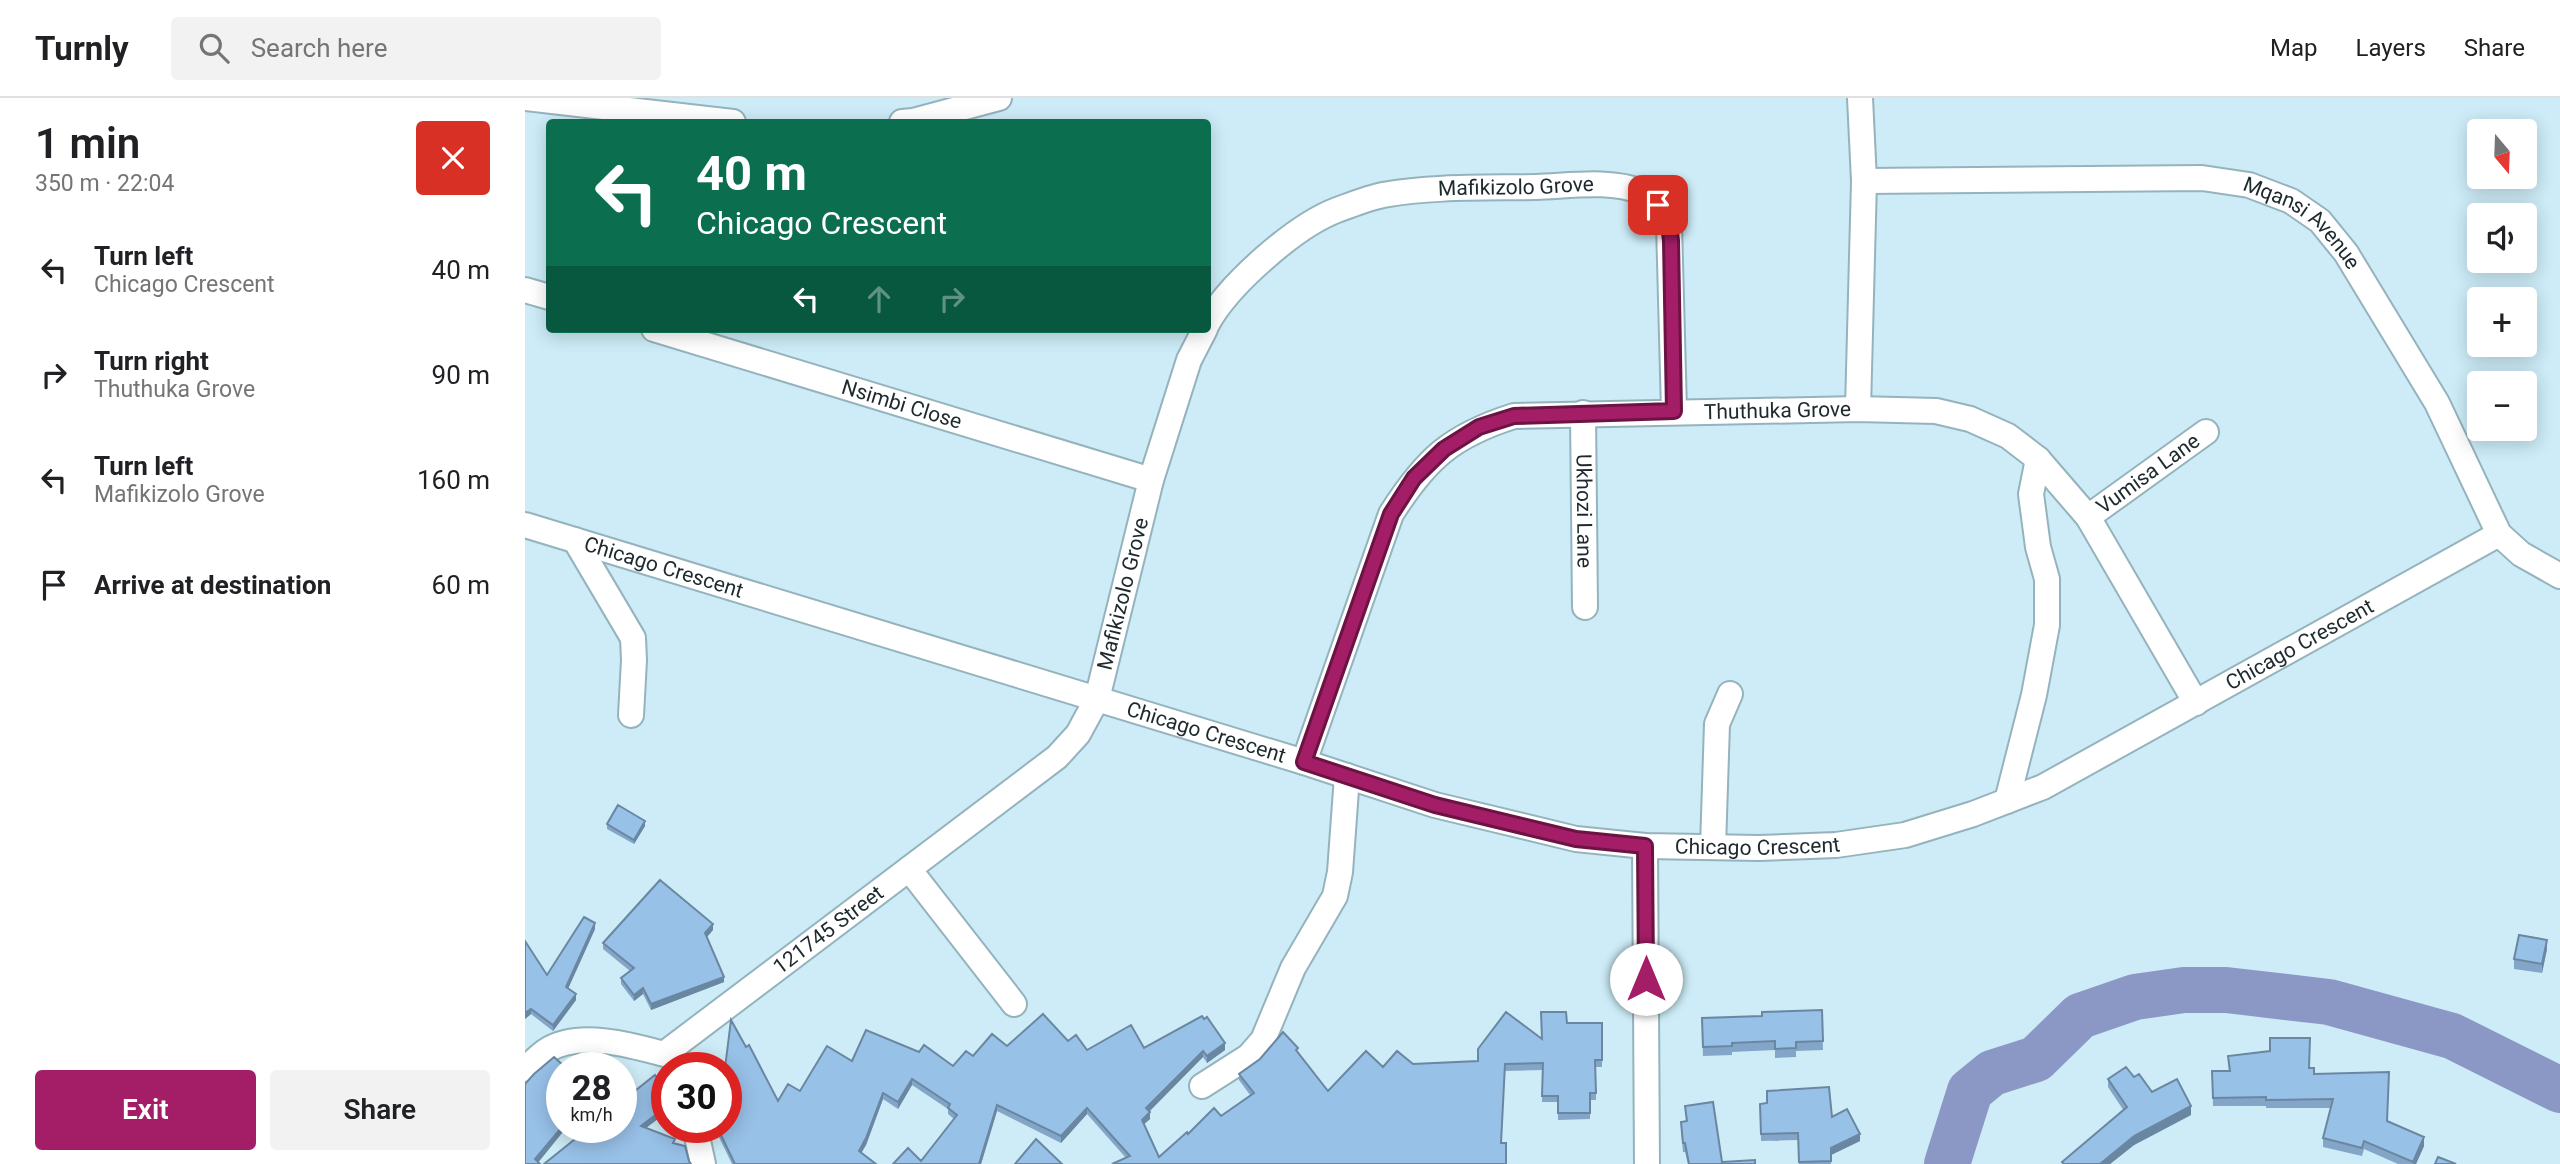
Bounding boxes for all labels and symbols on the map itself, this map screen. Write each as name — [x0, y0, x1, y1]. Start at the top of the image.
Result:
north arrow — [2467, 119, 2537, 189]
street label: Mafikizolo Grove — [1437, 172, 1594, 201]
street label: Mqansi Avenue — [2240, 172, 2365, 273]
pin — [1628, 175, 1688, 235]
street label: Nsimbi Close — [839, 375, 965, 434]
street label: Thuthuka Grove — [1704, 397, 1851, 424]
street label: Vumisa Lane — [2092, 429, 2204, 519]
street label: Ukhozi Lane — [1571, 454, 1597, 568]
street label: Mafikizolo Grove — [1093, 515, 1153, 672]
street label: Chicago Crescent — [581, 532, 746, 603]
street label: Chicago Crescent — [2222, 594, 2378, 695]
street label: Chicago Crescent — [1124, 697, 1289, 768]
street label: Chicago Crescent — [1675, 833, 1842, 860]
street label: 121745 Street — [769, 881, 888, 979]
position arrow — [1609, 942, 1683, 1016]
speed limit sign: 30 — [651, 1052, 742, 1143]

